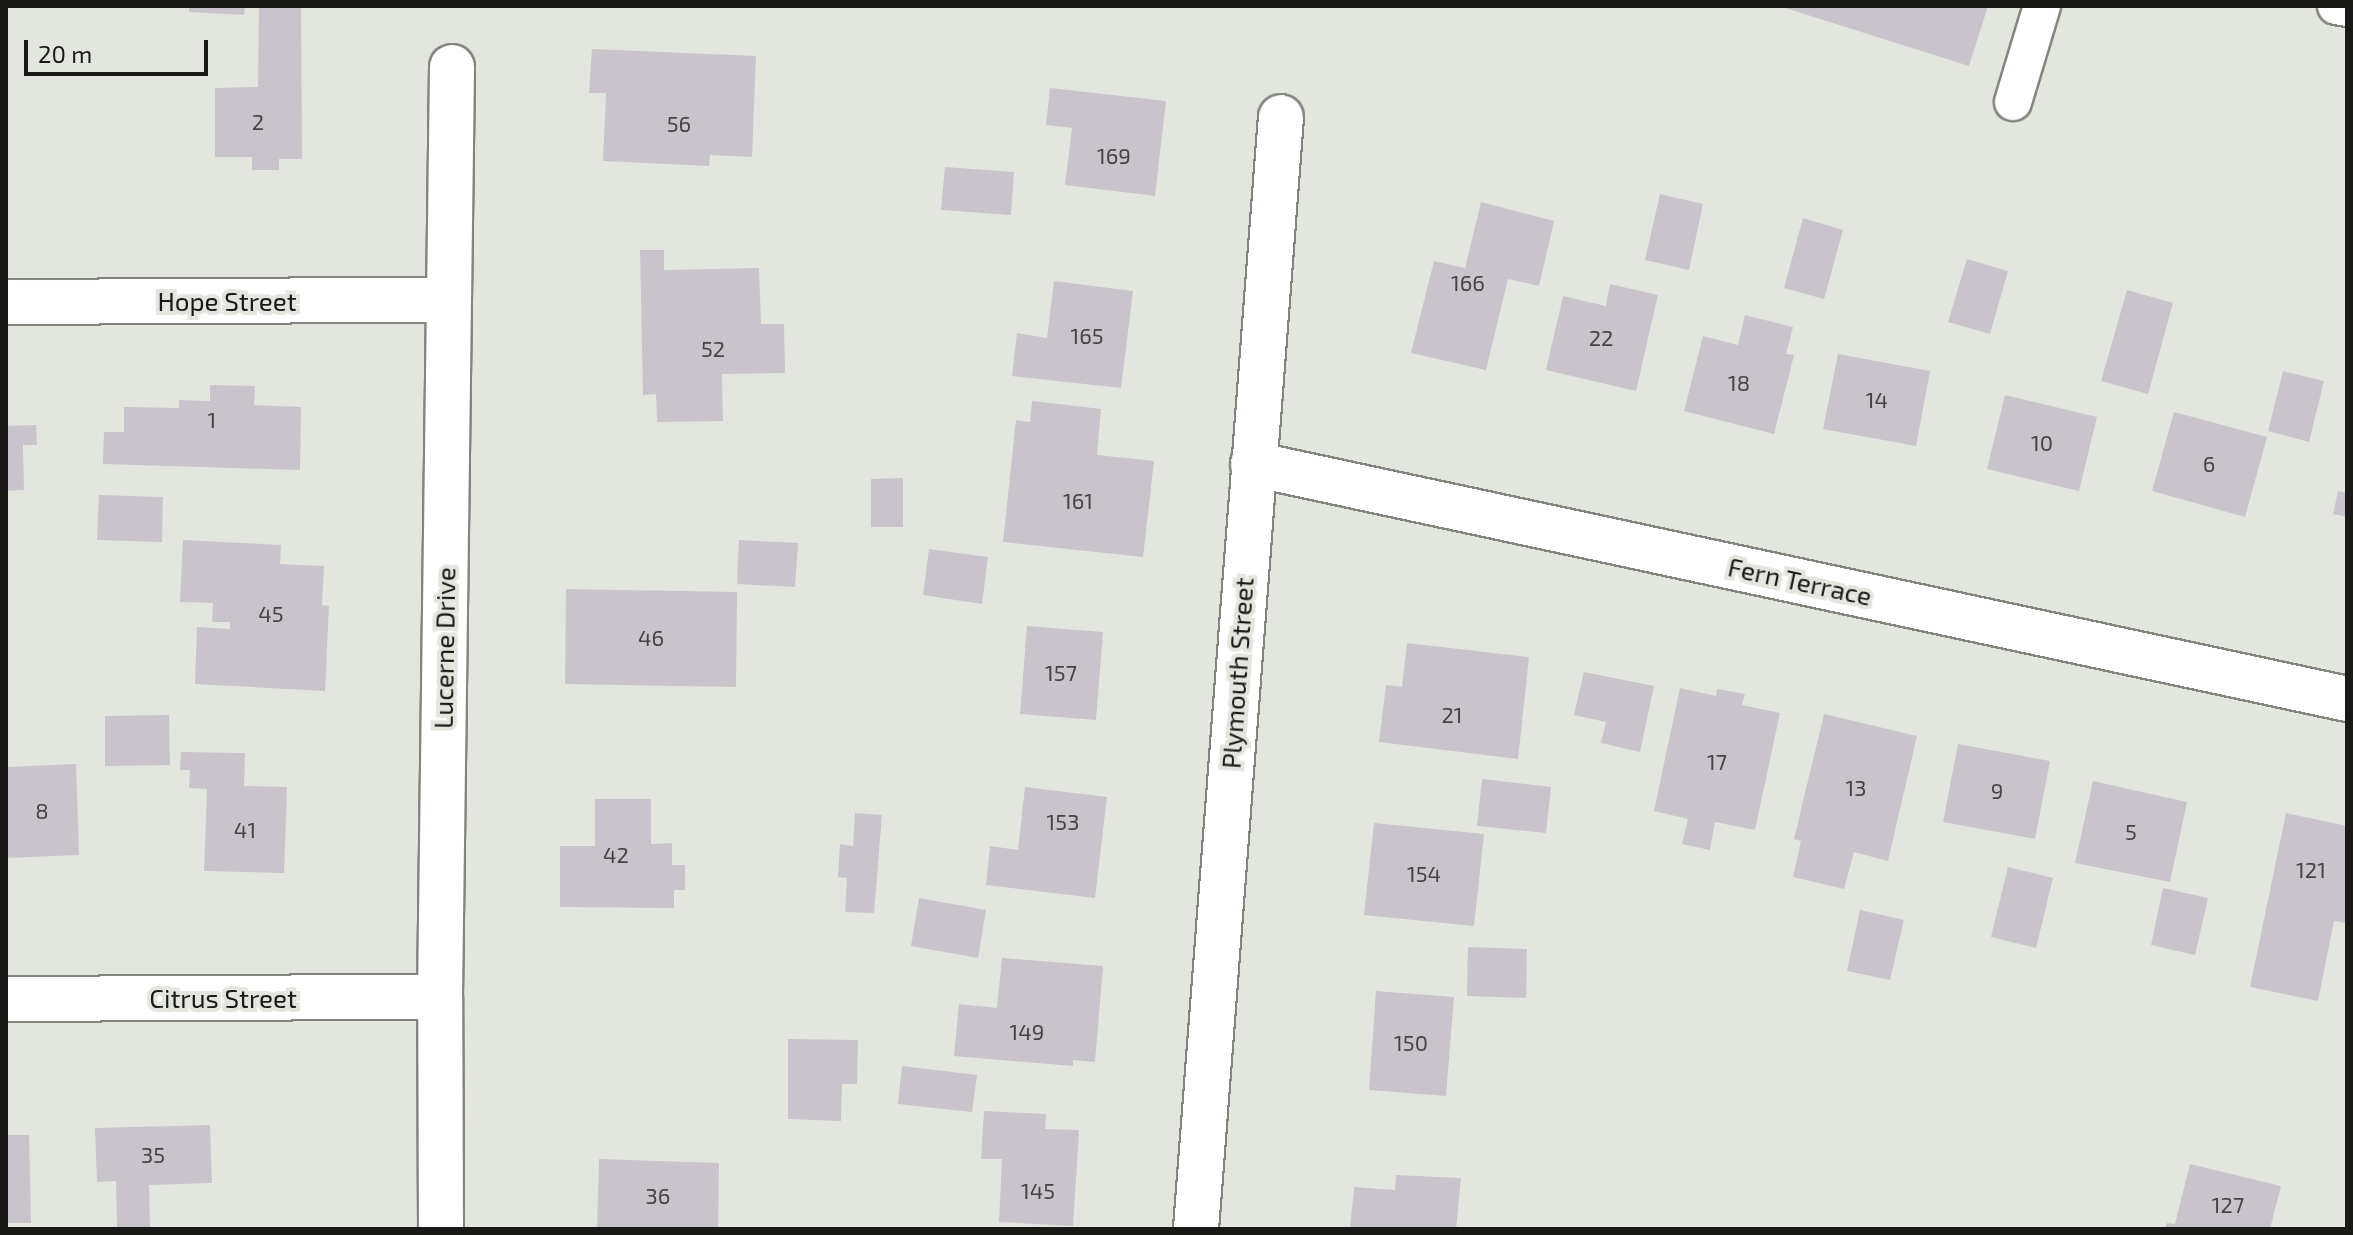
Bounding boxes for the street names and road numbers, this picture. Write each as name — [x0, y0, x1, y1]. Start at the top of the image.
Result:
street label: Hope Street — [157, 285, 297, 317]
street label: Fern Terrace — [1725, 550, 1875, 612]
street label: Lucerne Drive — [427, 567, 461, 729]
street label: Plymouth Street — [1215, 576, 1259, 770]
street label: Citrus Street — [149, 982, 297, 1014]

